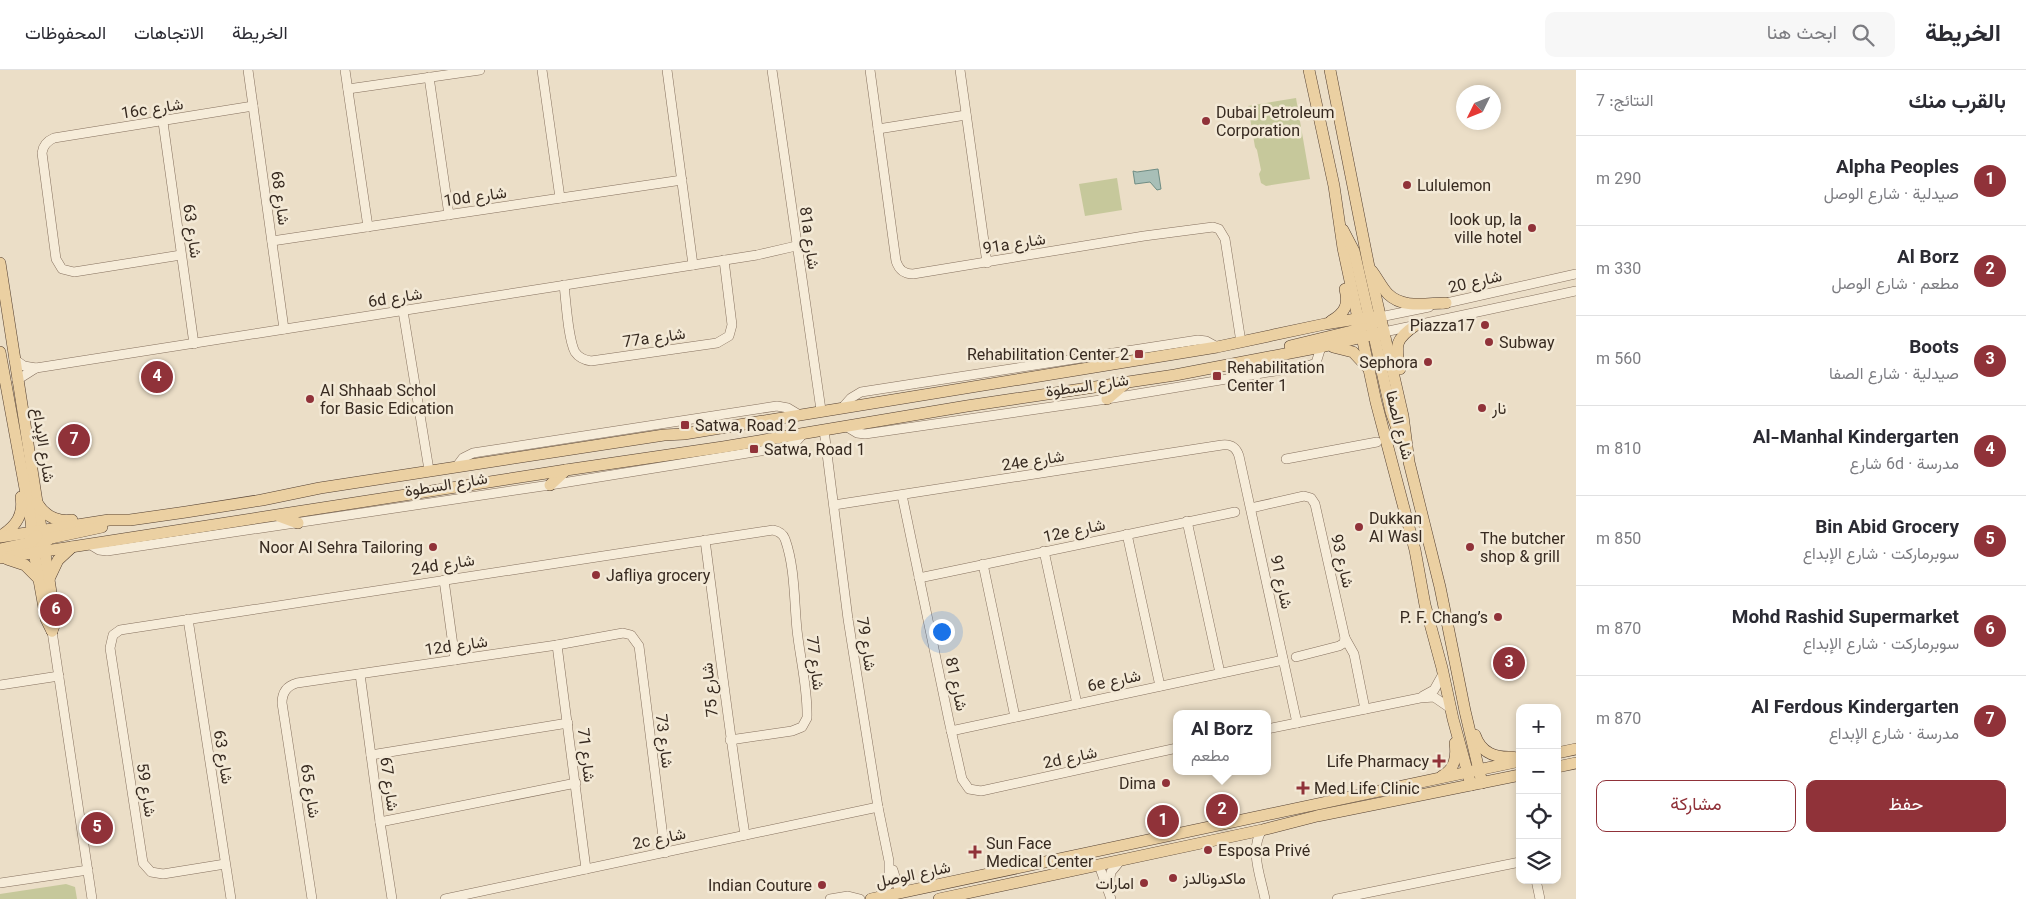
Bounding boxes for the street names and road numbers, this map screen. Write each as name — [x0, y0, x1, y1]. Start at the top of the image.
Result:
street label: 16c شارع — [119, 93, 185, 128]
street label: شارع 68 — [262, 170, 295, 227]
street label: 10d شارع — [442, 182, 509, 215]
street label: شارع 63 — [174, 203, 207, 260]
street label: 81a شارع — [791, 205, 824, 271]
street label: 91a شارع — [981, 228, 1048, 263]
street label: شارع 20 — [1446, 265, 1505, 302]
street label: 6d شارع — [367, 283, 424, 316]
street label: 77a شارع — [621, 323, 687, 356]
street label: شارع السطوة — [1044, 369, 1131, 406]
street label: شارع الصفا — [1377, 388, 1418, 463]
street label: شارع الإبداع — [23, 406, 60, 485]
street label: 24e شارع — [1000, 445, 1066, 480]
street label: شارع السطوة — [403, 468, 490, 505]
street label: 12e شارع — [1041, 514, 1108, 551]
street label: شارع 93 — [1322, 532, 1359, 591]
street label: 24d شارع — [410, 549, 477, 584]
street label: شارع 91 — [1262, 553, 1297, 612]
street label: شارع 79 — [848, 616, 881, 673]
street label: 12d شارع — [423, 631, 490, 664]
street label: شارع 77 — [798, 635, 829, 692]
street label: شارع 81 — [937, 655, 972, 714]
street label: شارع 75 — [696, 661, 727, 718]
street label: 6e شارع — [1086, 665, 1144, 700]
street label: شارع 73 — [647, 713, 678, 770]
street label: شارع 71 — [569, 727, 600, 784]
street label: شارع 63 — [205, 729, 238, 786]
street label: 2d شارع — [1041, 742, 1100, 777]
street label: شارع 67 — [371, 756, 404, 813]
street label: شارع 59 — [128, 762, 161, 819]
street label: شارع 65 — [292, 763, 325, 820]
street label: 2c شارع — [631, 823, 688, 858]
street label: شارع الوصل — [874, 856, 953, 897]

